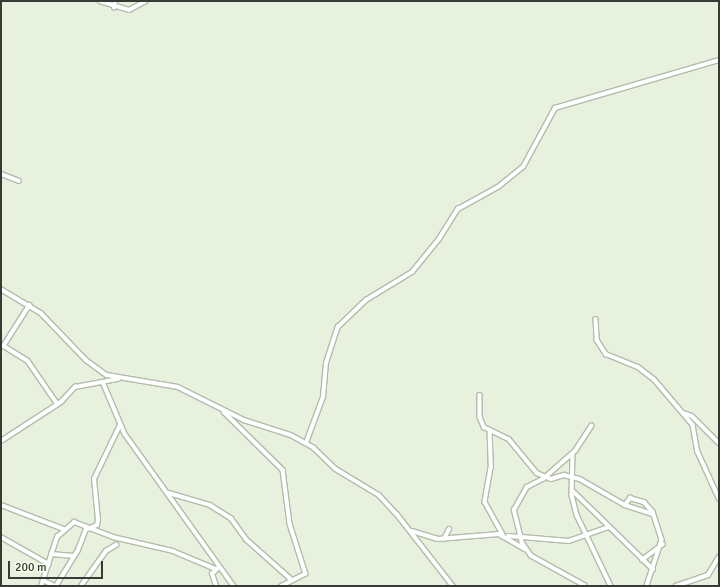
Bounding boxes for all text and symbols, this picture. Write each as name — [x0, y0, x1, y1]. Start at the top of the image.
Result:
scale bar — [10, 553, 105, 579]
text: 200 m — [15, 560, 47, 575]

